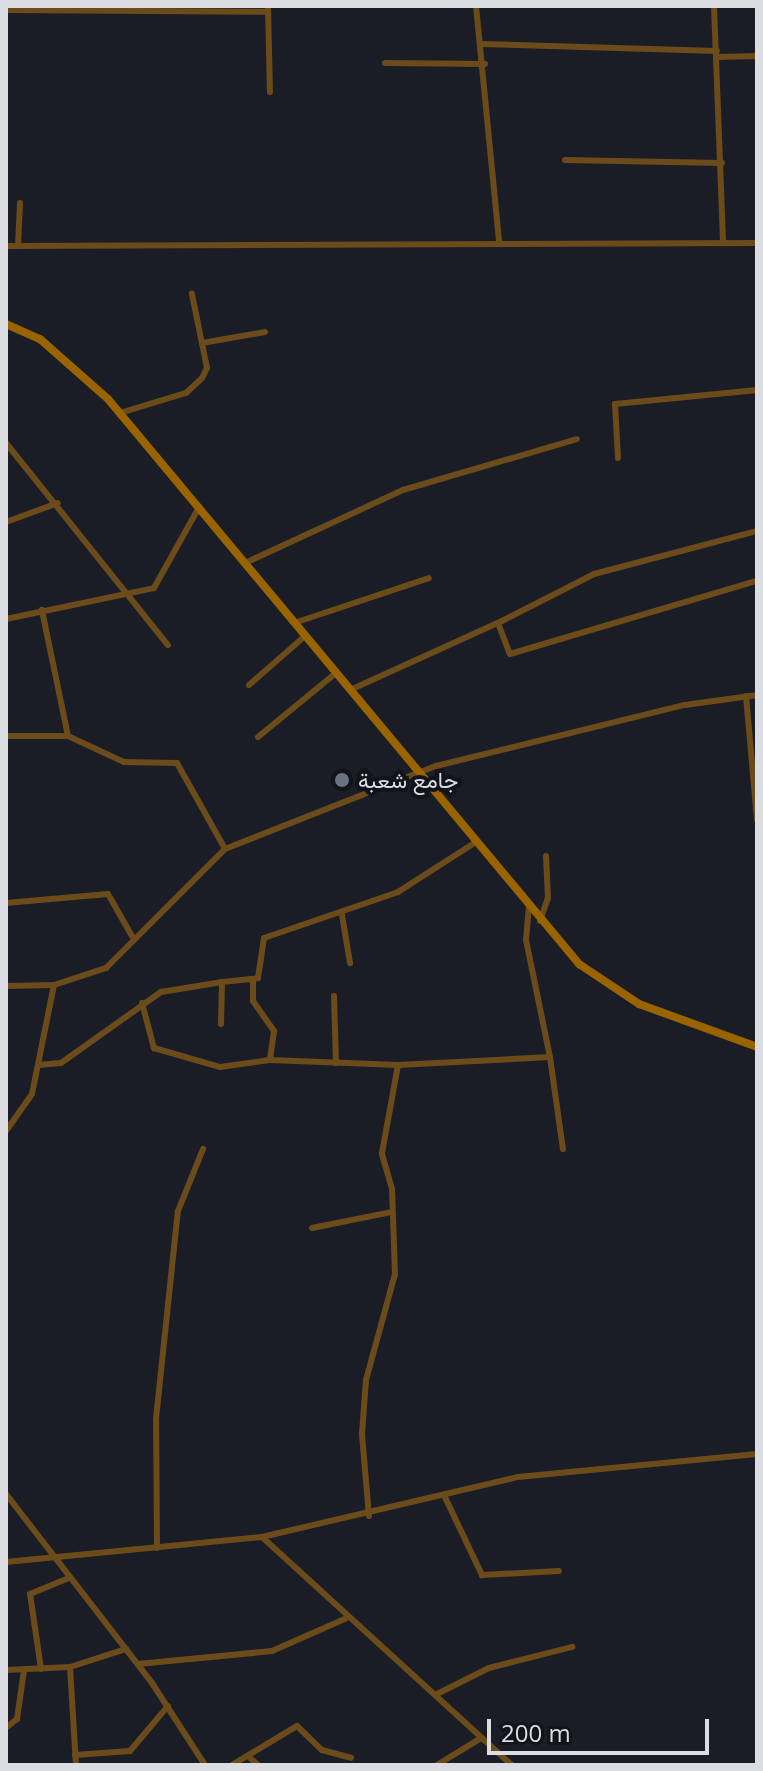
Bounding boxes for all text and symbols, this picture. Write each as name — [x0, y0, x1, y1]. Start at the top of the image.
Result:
place label: جامع شعبة — [358, 767, 458, 793]
marker: جامع شعبة — [333, 771, 351, 789]
scale bar — [491, 1703, 713, 1753]
text: 200 m — [501, 1716, 571, 1749]

